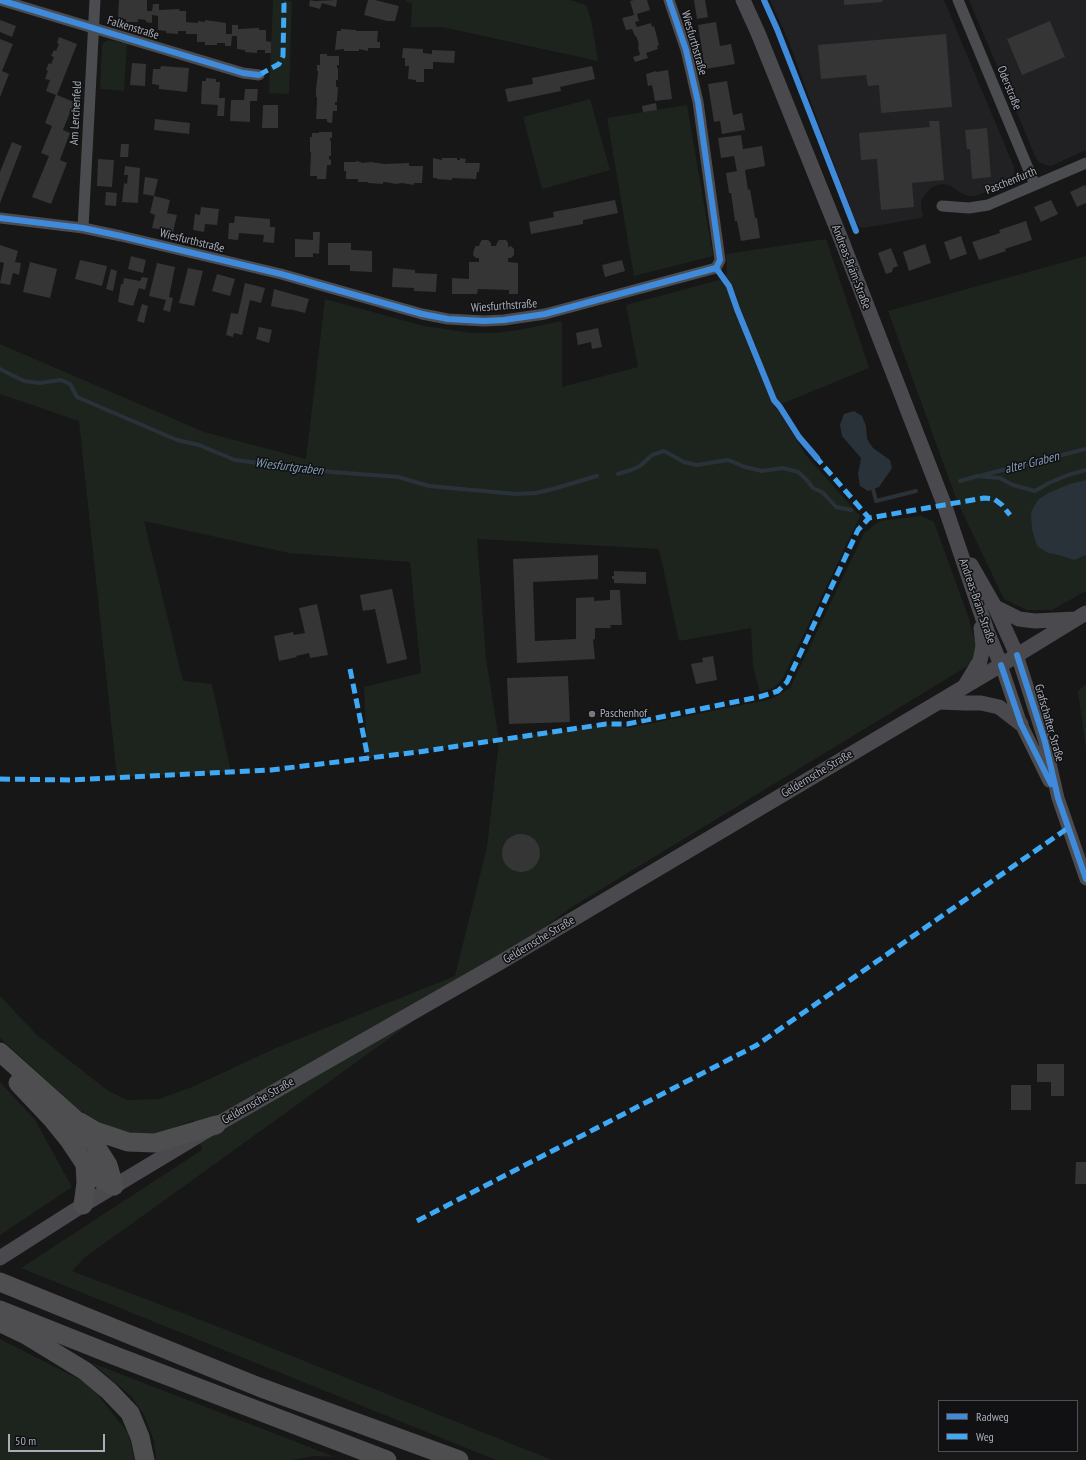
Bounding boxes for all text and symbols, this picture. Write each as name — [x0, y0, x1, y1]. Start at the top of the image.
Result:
street label: Wiesfurthstraße — [678, 9, 710, 77]
street label: Falkenstraße — [105, 13, 161, 43]
street label: Oderstraße — [994, 64, 1024, 112]
street label: Am Lerchenfeld — [67, 80, 85, 146]
street label: Paschenfurth — [983, 164, 1039, 198]
street label: Andreas-Bräm-Straße — [828, 223, 874, 311]
street label: Wiesfurthstraße — [158, 226, 226, 256]
street label: Wiesfurthstraße — [470, 297, 538, 315]
water label: alter Graben — [1003, 449, 1061, 477]
water label: Wiesfurtgraben — [254, 455, 324, 479]
street label: Andreas-Bräm-Straße — [956, 557, 998, 645]
street label: Grafschafter Straße — [1031, 683, 1067, 763]
place label: Paschenhof — [600, 707, 647, 721]
marker: Paschenhof — [587, 709, 597, 719]
street label: Geldernsche Straße — [779, 747, 855, 801]
street label: Geldernsche Straße — [501, 913, 577, 967]
street label: Geldernsche Straße — [219, 1075, 297, 1127]
legend — [938, 1400, 1078, 1452]
text: Radweg — [976, 1409, 1009, 1424]
scale bar — [10, 1426, 107, 1452]
text: Weg — [976, 1429, 994, 1444]
text: 50 m — [15, 1433, 36, 1448]

